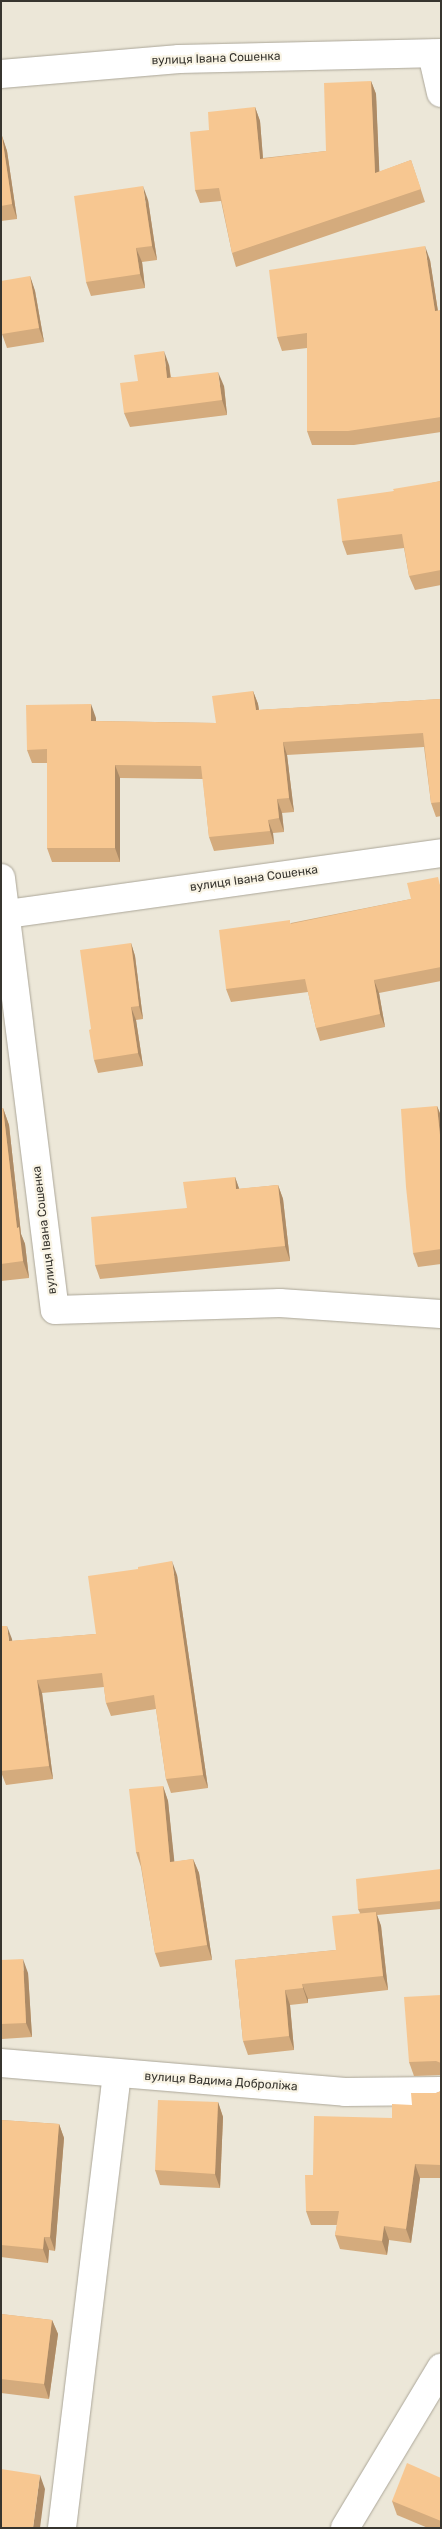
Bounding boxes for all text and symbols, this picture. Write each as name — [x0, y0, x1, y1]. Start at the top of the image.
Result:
street label: вулиця Івана Сошенка — [151, 50, 281, 68]
street label: вулиця Івана Сошенка — [189, 863, 319, 895]
street label: вулиця Івана Сошенка — [30, 1165, 60, 1295]
street label: вулиця Вадима Доброліжа — [144, 2069, 298, 2095]

